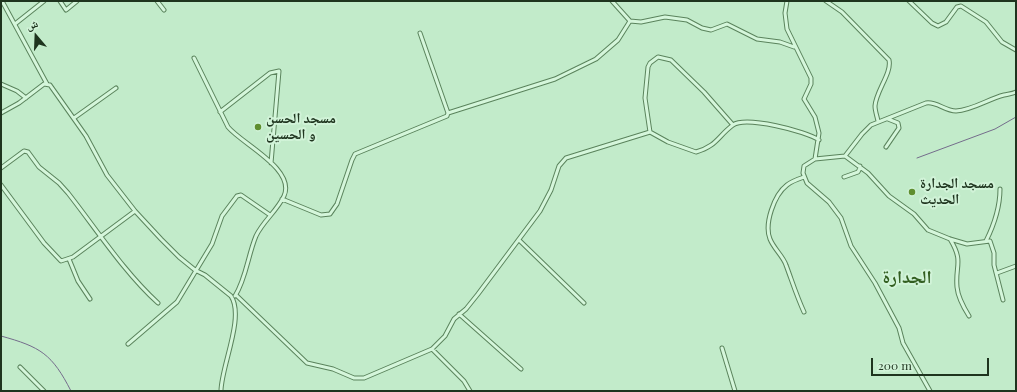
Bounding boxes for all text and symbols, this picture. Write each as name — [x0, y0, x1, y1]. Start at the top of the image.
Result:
text: ش — [24, 15, 40, 33]
north arrow — [16, 16, 56, 56]
place label: مسجد الحسن و الحسين — [266, 111, 336, 144]
marker: مسجد الحسن و الحسين — [253, 122, 263, 132]
place label: مسجد الجدارة الحديث — [920, 176, 994, 208]
marker: مسجد الجدارة الحديث — [907, 187, 917, 197]
district label: الجدارة — [882, 266, 932, 288]
scale bar — [873, 350, 991, 376]
text: 200 m — [878, 357, 912, 373]

